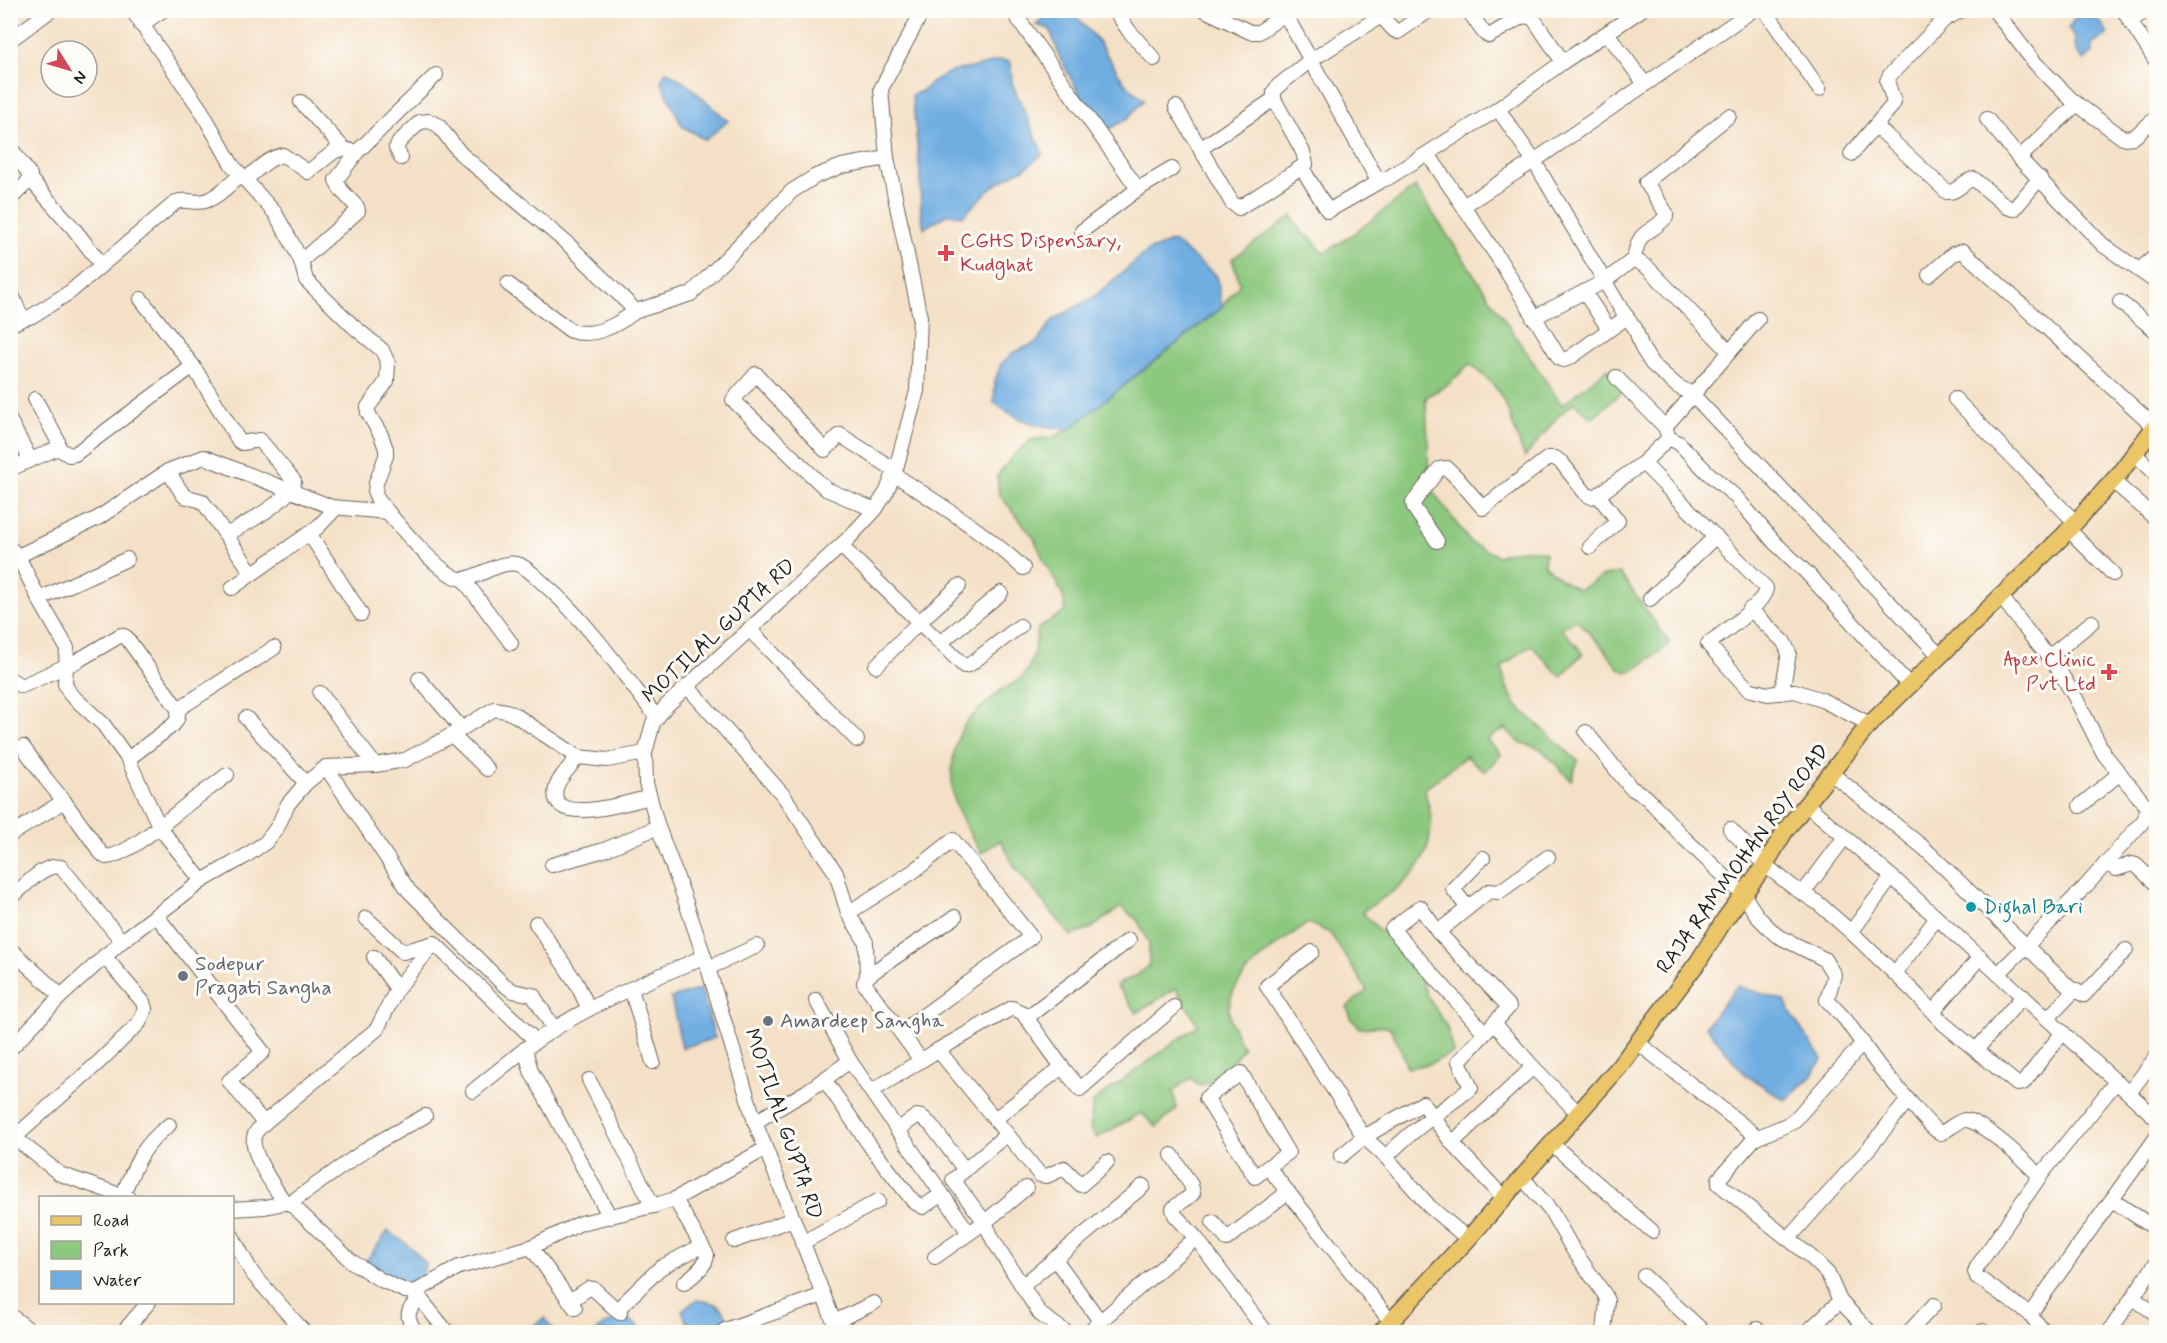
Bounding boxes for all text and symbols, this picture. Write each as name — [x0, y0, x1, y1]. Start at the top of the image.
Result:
north arrow — [39, 39, 99, 99]
text: N — [68, 67, 91, 88]
place label: CGHS Dispensary, Kudghat — [960, 227, 1121, 280]
marker: CGHS Dispensary, Kudghat — [937, 244, 955, 262]
street label: MOTILAL GUPTA RD — [636, 552, 802, 710]
place label: Apex Clinic Pvt Ltd — [2003, 646, 2096, 698]
marker: Apex Clinic Pvt Ltd — [2100, 663, 2118, 681]
street label: RAJA RAMMOHAN ROY ROAD — [1650, 738, 1836, 980]
place label: Dighal Bari — [1983, 893, 2083, 923]
marker: Dighal Bari — [1964, 900, 1978, 914]
place label: Sodepur Pragati Sangha — [195, 950, 332, 1003]
marker: Sodepur Pragati Sangha — [176, 969, 190, 983]
place label: Amardeep Sangha — [780, 1007, 944, 1035]
marker: Amardeep Sangha — [761, 1014, 775, 1028]
street label: MOTILAL GUPTA RD — [737, 1025, 829, 1223]
legend — [39, 1196, 234, 1304]
text: Road — [93, 1209, 129, 1233]
text: Park — [93, 1239, 129, 1263]
text: Water — [93, 1269, 142, 1293]

